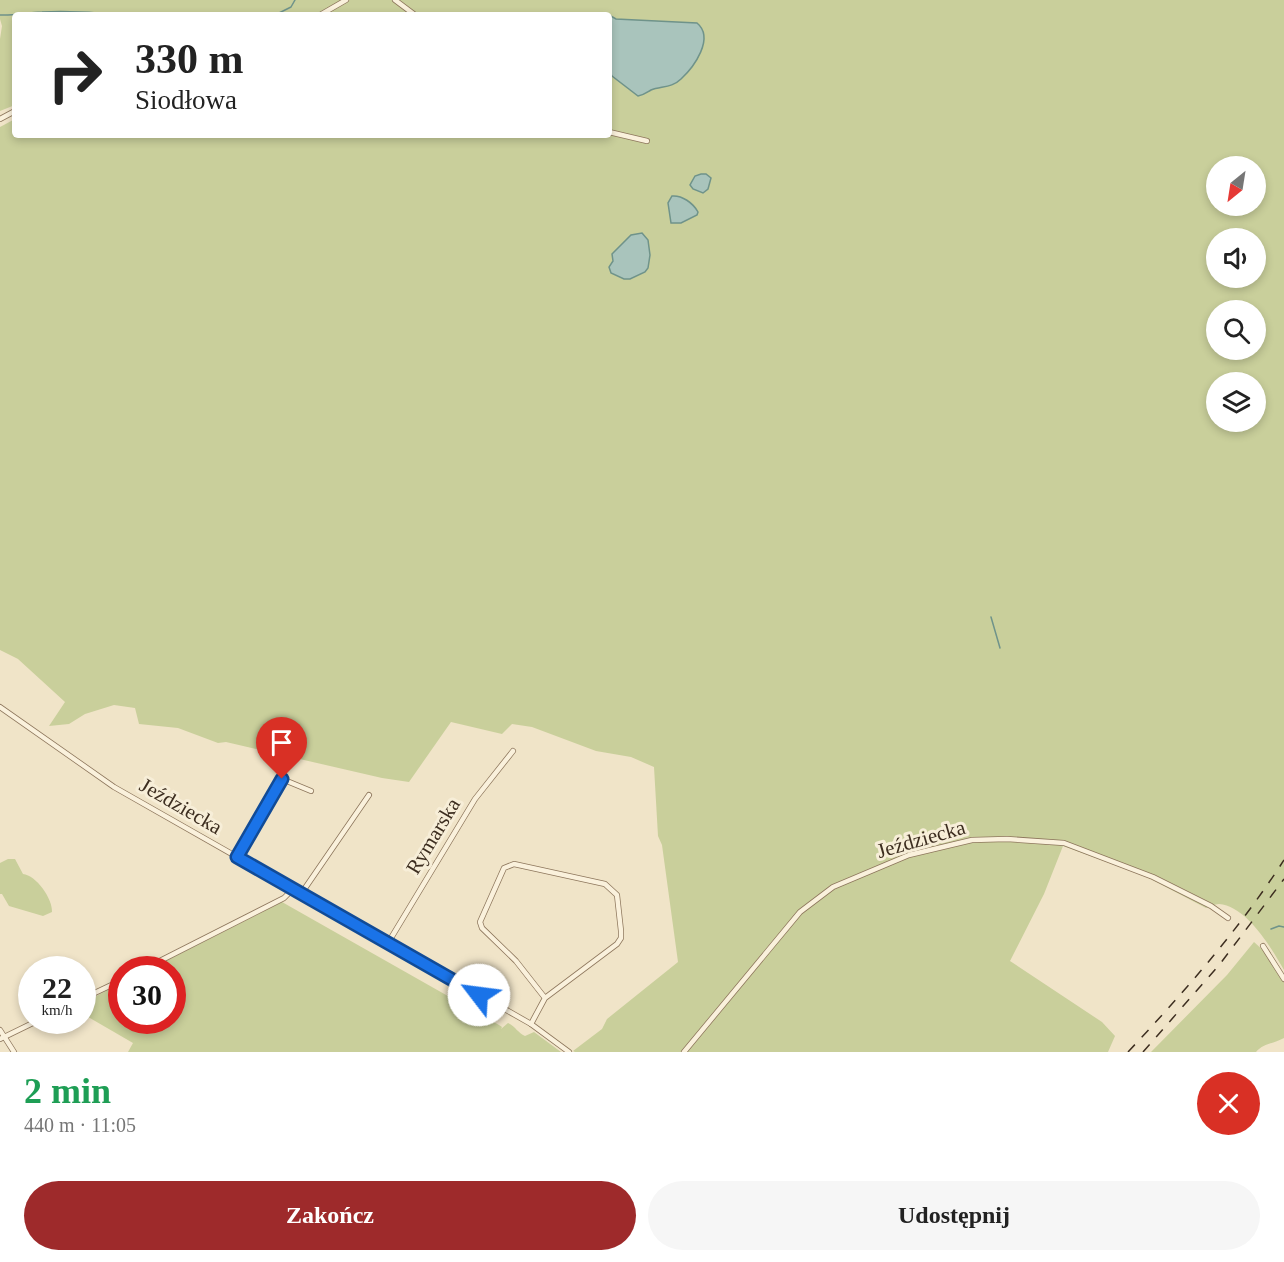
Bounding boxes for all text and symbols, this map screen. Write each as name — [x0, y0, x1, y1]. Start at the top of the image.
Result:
icon: right — [36, 36, 114, 114]
text: 330 m — [135, 36, 244, 82]
text: Siodłowa — [135, 85, 237, 115]
north arrow — [1206, 156, 1266, 216]
map controls — [1206, 156, 1266, 432]
button: sound — [1206, 228, 1266, 288]
button: search — [1206, 300, 1266, 360]
button: layers — [1206, 372, 1266, 432]
pin — [256, 717, 307, 779]
icon: arrive — [265, 726, 298, 759]
street label: Jeździecka — [136, 773, 227, 839]
street label: Rymarska — [401, 793, 465, 878]
street label: Jeździecka — [874, 815, 969, 863]
speed limit sign: 30 — [108, 956, 186, 1034]
position arrow — [447, 963, 511, 1027]
text: 22 — [42, 971, 72, 1004]
text: km/h — [42, 1002, 72, 1018]
text: 2 min — [24, 1071, 111, 1111]
button: close — [1197, 1072, 1260, 1135]
text: 440 m · 11:05 — [24, 1114, 136, 1136]
button: Zakończ — [24, 1181, 636, 1250]
button: Udostępnij — [648, 1181, 1260, 1250]

